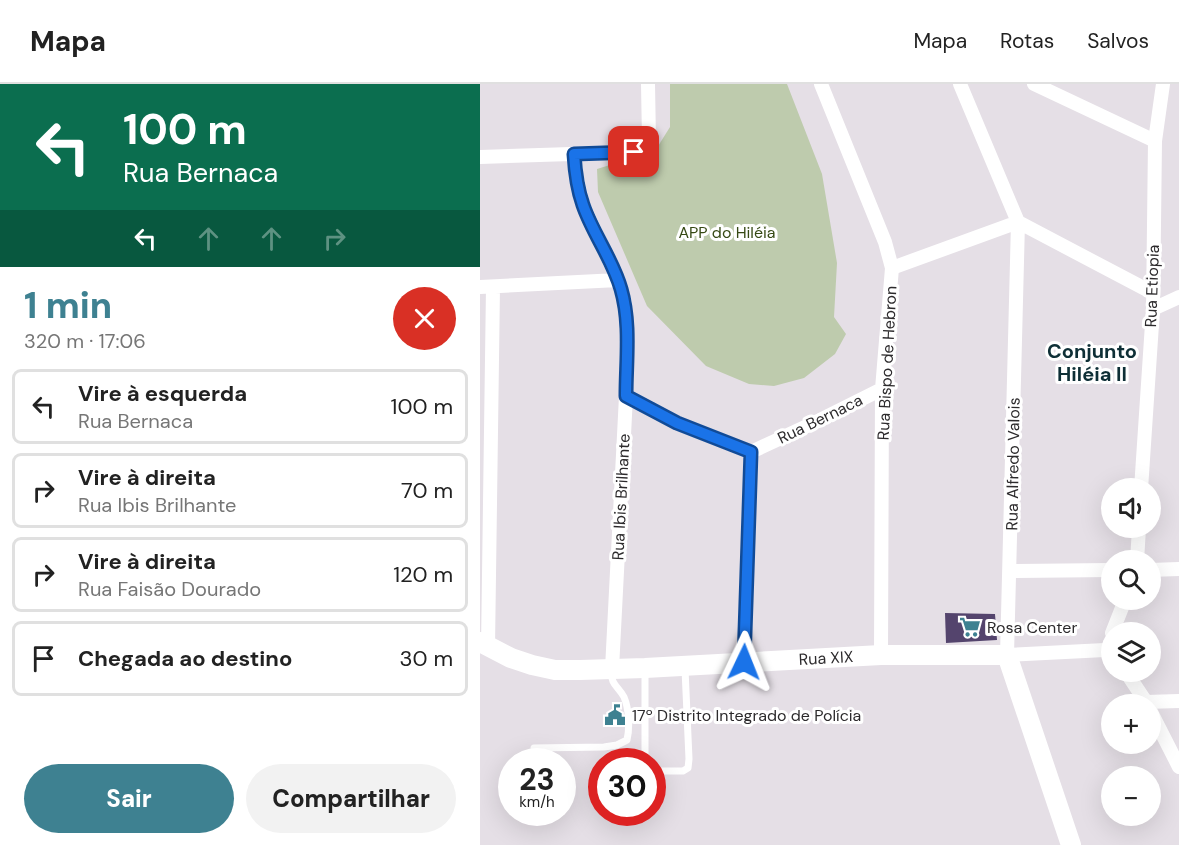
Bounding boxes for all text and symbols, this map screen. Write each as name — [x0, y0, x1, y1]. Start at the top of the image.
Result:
text: Mapa — [30, 23, 106, 60]
text: Mapa — [913, 27, 967, 55]
text: Rotas — [1000, 27, 1054, 55]
text: Salvos — [1087, 27, 1149, 55]
text: 100 m — [123, 102, 247, 157]
icon: left — [24, 108, 102, 186]
pin — [608, 126, 659, 177]
icon: arrive — [617, 135, 650, 168]
text: Rua Bernaca — [123, 155, 278, 190]
icon: left — [129, 222, 162, 255]
icon: ahead — [192, 222, 225, 255]
icon: ahead — [255, 222, 288, 255]
icon: right — [318, 222, 351, 255]
park label: APP do Hiléia — [678, 222, 776, 243]
street label: Rua Etiopia — [1140, 244, 1164, 328]
text: 1 min — [24, 282, 112, 329]
street label: Rua Bispo de Hebron — [872, 285, 902, 441]
button: close — [393, 287, 456, 350]
text: 320 m · 17:06 — [24, 328, 146, 354]
district label: Conjunto Hiléia II — [1047, 338, 1137, 387]
text: Vire à esquerda — [78, 379, 247, 408]
street label: Rua Bernaca — [774, 389, 866, 449]
icon: left — [27, 390, 60, 423]
text: 100 m — [391, 392, 453, 421]
street label: Rua Alfredo Valois — [1001, 397, 1025, 531]
text: Rua Bernaca — [78, 408, 193, 434]
street label: Rua Ibis Brilhante — [607, 433, 635, 561]
text: Vire à direita — [78, 463, 216, 492]
icon: right — [27, 474, 60, 507]
text: 70 m — [401, 476, 453, 505]
map controls — [1101, 478, 1161, 826]
button: sound — [1101, 478, 1161, 538]
text: Rua Ibis Brilhante — [78, 492, 236, 518]
text: Vire à direita — [78, 547, 216, 576]
button: search — [1101, 550, 1161, 610]
icon: right — [27, 558, 60, 591]
text: 120 m — [393, 560, 453, 589]
text: Rua Faisão Dourado — [78, 576, 261, 602]
supermarket icon: Rosa Center — [958, 615, 982, 639]
place label: Rosa Center — [987, 617, 1077, 638]
button: layers — [1101, 622, 1161, 682]
position arrow — [712, 630, 776, 694]
icon: arrive — [27, 642, 60, 675]
text: Chegada ao destino — [78, 644, 292, 673]
text: 30 m — [399, 644, 453, 673]
street label: Rua XIX — [798, 646, 854, 670]
button: + — [1101, 694, 1161, 754]
public building icon: 17º Distrito Integrado de Polícia — [603, 703, 627, 727]
place label: 17º Distrito Integrado de Polícia — [632, 705, 861, 726]
speed limit sign: 30 — [588, 748, 666, 826]
text: 23 — [519, 760, 555, 799]
button: Sair — [24, 764, 234, 833]
button: Compartilhar — [246, 764, 456, 833]
button: − — [1101, 766, 1161, 826]
text: km/h — [519, 792, 555, 812]

